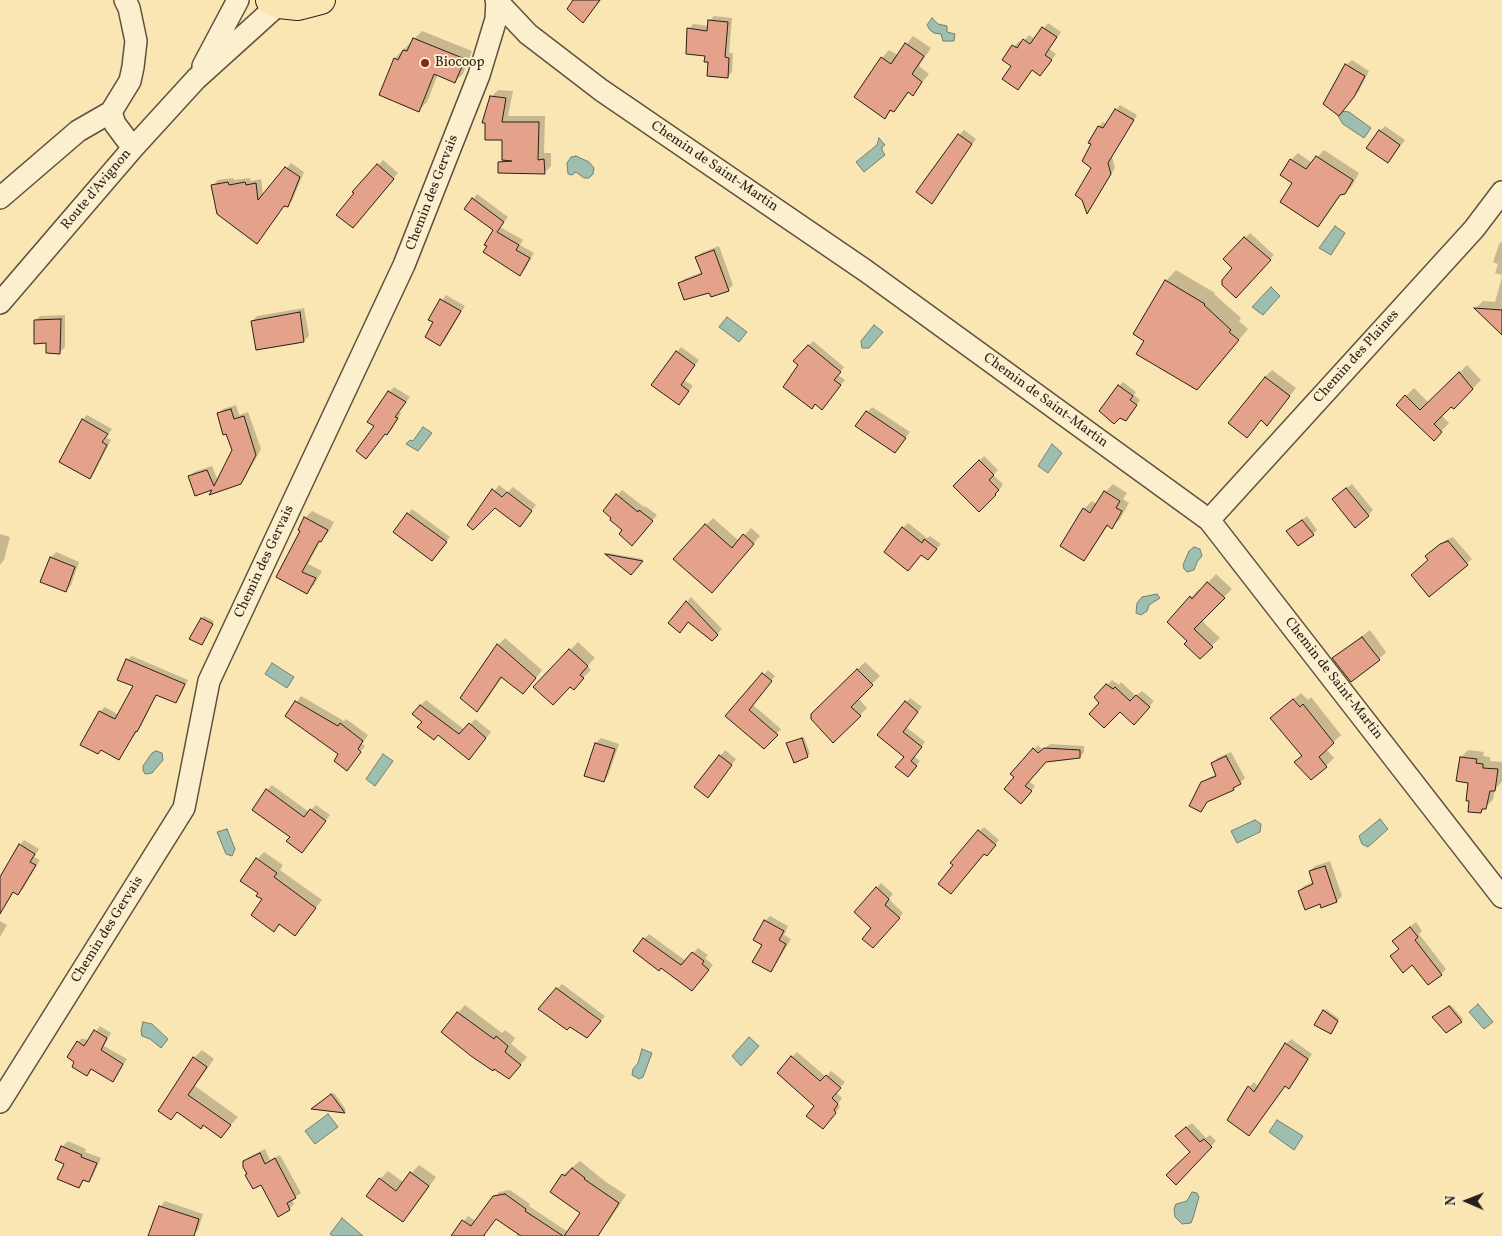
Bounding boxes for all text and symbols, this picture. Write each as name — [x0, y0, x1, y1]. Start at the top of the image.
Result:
place label: Biocoop — [435, 55, 485, 71]
marker: Biocoop — [419, 57, 431, 69]
street label: Chemin de Saint-Martin — [647, 118, 781, 216]
street label: Chemin des Gervais — [403, 133, 463, 253]
street label: Route d'Avignon — [58, 146, 136, 234]
street label: Chemin des Plaines — [1311, 307, 1403, 407]
street label: Chemin de Saint-Martin — [979, 350, 1111, 452]
street label: Chemin des Gervais — [231, 503, 299, 621]
street label: Chemin de Saint-Martin — [1280, 615, 1386, 743]
street label: Chemin des Gervais — [68, 874, 148, 986]
north arrow — [1442, 1176, 1492, 1226]
text: N — [1442, 1195, 1461, 1206]

